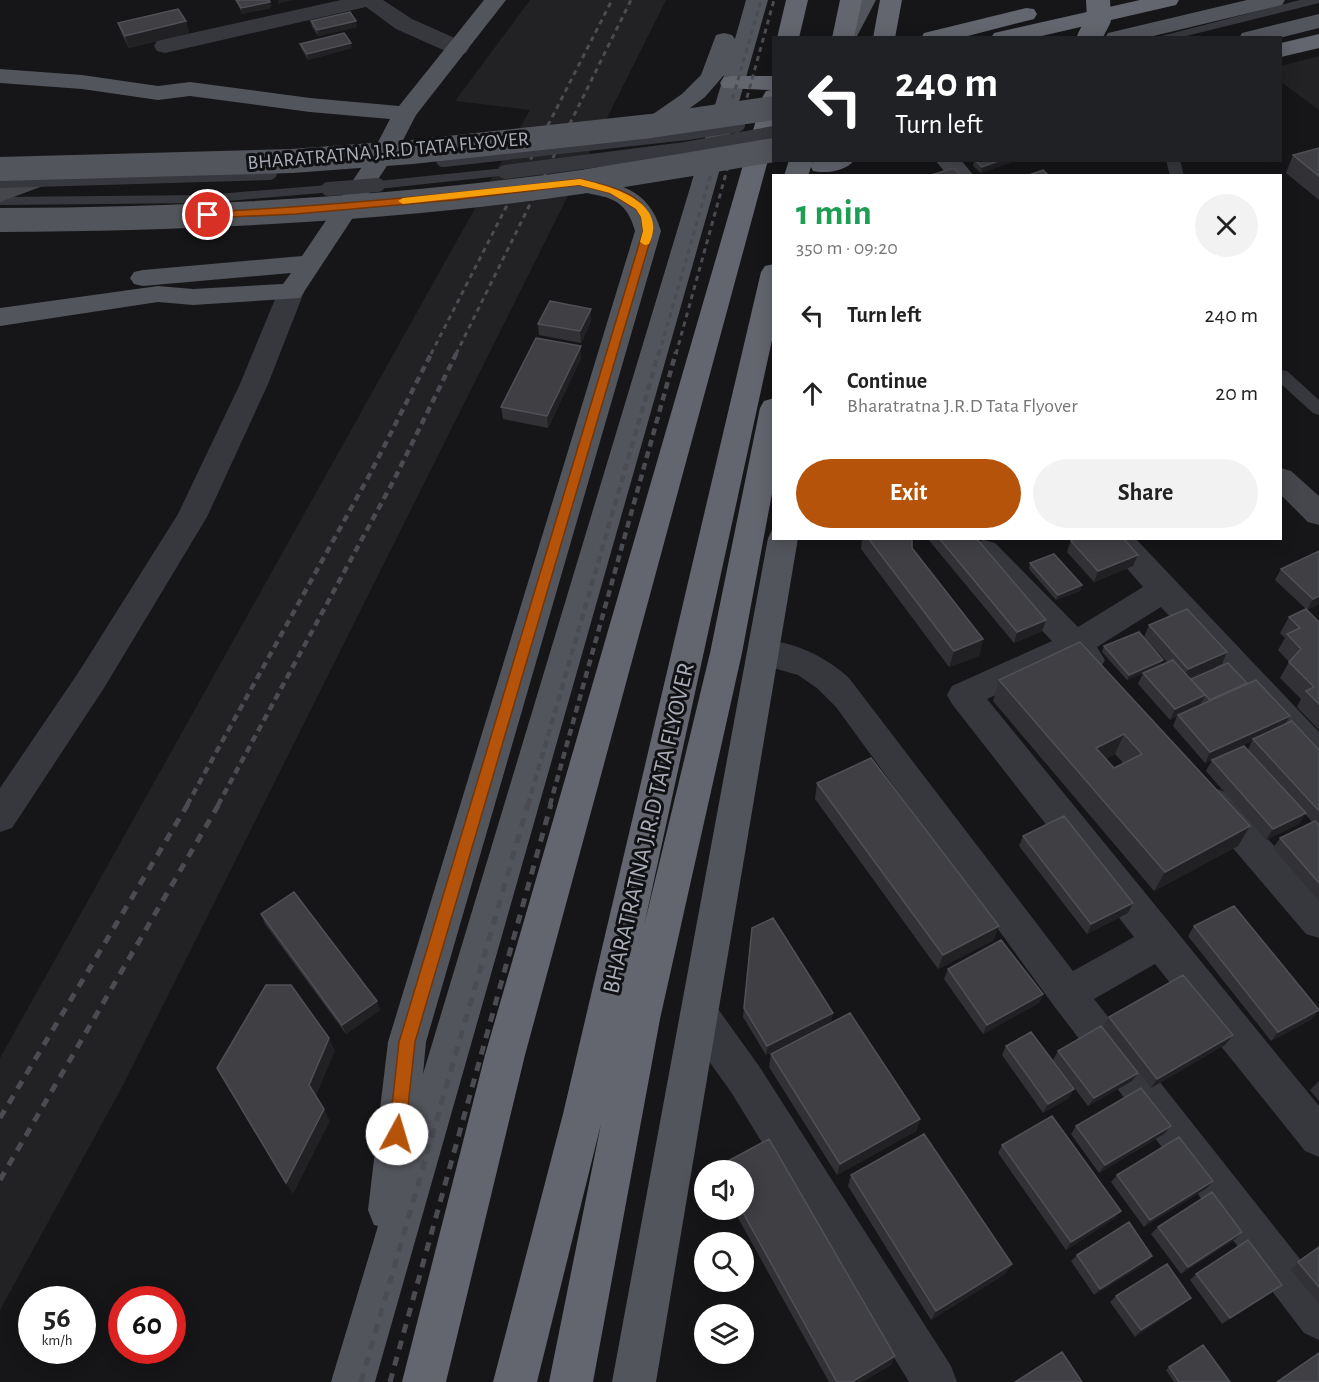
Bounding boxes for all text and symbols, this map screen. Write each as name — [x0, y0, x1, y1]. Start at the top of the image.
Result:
icon: left — [796, 60, 874, 138]
text: 240 m — [895, 62, 998, 104]
text: Turn left — [895, 111, 983, 138]
street label: BHARATRATNA J.R.D TATA FLYOVER — [247, 129, 530, 173]
pin — [182, 189, 233, 240]
button: close — [1195, 194, 1258, 257]
text: 1 min — [796, 195, 872, 231]
icon: arrive — [191, 198, 224, 231]
text: 350 m · 09:20 — [796, 238, 898, 258]
icon: left — [796, 299, 829, 332]
text: Turn left — [847, 304, 921, 326]
text: 240 m — [1205, 304, 1258, 326]
text: Continue — [847, 370, 927, 392]
icon: ahead — [796, 377, 829, 410]
text: 20 m — [1215, 382, 1258, 404]
text: Bharatratna J.R.D Tata Flyover — [847, 396, 1078, 416]
button: Exit — [796, 459, 1021, 528]
button: Share — [1033, 459, 1258, 528]
street label: BHARATRATNA J.R.D TATA FLYOVER — [599, 661, 699, 996]
position arrow — [365, 1102, 429, 1166]
map controls — [694, 1160, 754, 1364]
button: sound — [694, 1160, 754, 1220]
button: search — [694, 1232, 754, 1292]
speed limit sign: 60 — [108, 1286, 186, 1364]
text: 56 — [43, 1303, 71, 1333]
button: layers — [694, 1304, 754, 1364]
text: km/h — [42, 1333, 72, 1348]

